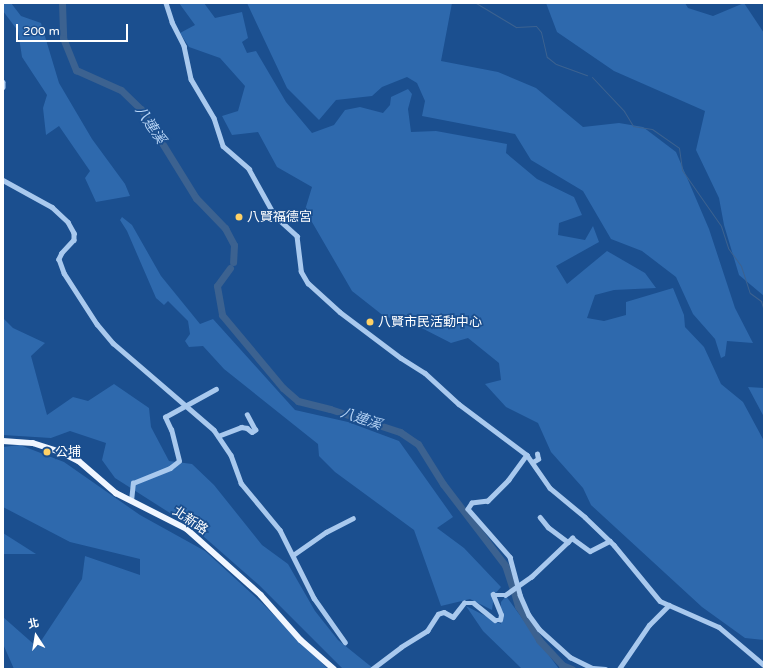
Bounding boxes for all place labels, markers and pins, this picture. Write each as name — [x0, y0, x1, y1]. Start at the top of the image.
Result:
place label: 八賢福德宮 — [247, 209, 312, 225]
marker: 八賢福德宮 — [234, 212, 244, 222]
place label: 八賢市民活動中心 — [378, 314, 482, 330]
marker: 八賢市民活動中心 — [365, 317, 375, 327]
place label: 公埔 — [55, 444, 81, 460]
marker: 公埔 — [42, 447, 52, 457]

